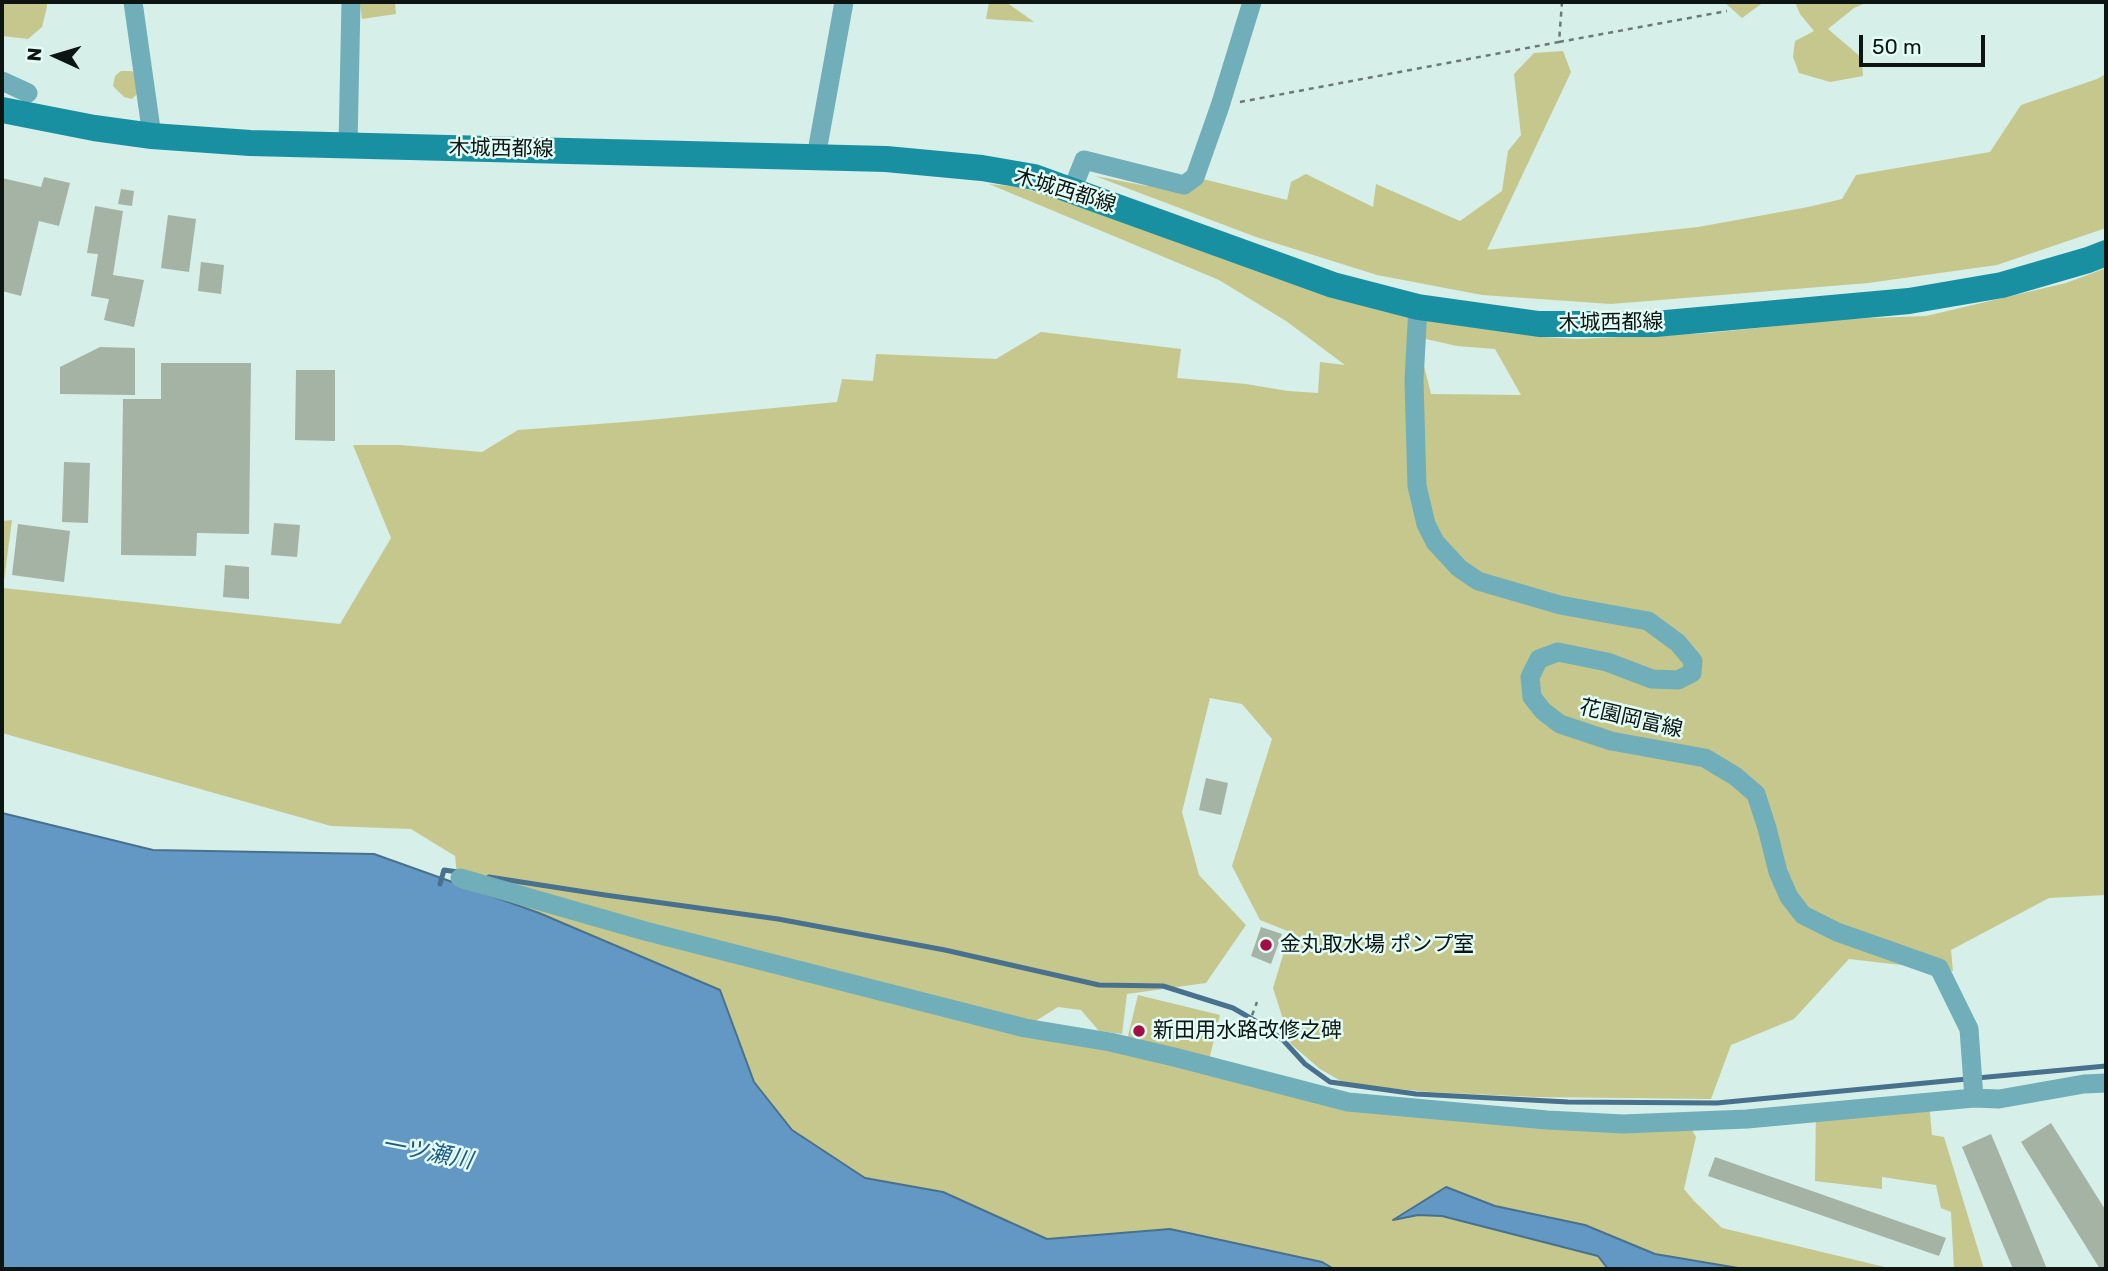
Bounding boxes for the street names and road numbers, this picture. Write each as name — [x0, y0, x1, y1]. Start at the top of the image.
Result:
street label: 木城西都線 — [448, 135, 554, 163]
street label: 木城西都線 — [1011, 164, 1119, 218]
street label: 木城西都線 — [1558, 309, 1664, 337]
street label: 花園岡富線 — [1577, 695, 1685, 743]

